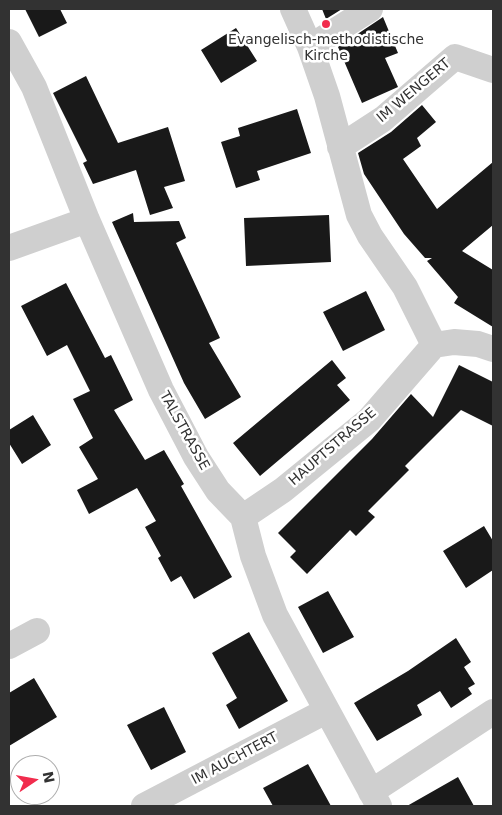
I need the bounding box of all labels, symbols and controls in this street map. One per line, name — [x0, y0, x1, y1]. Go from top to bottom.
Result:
marker: Evangelisch-methodistische Kirche — [320, 18, 332, 30]
place label: Evangelisch-methodistische Kirche — [228, 32, 424, 64]
street label: IM WENGERT — [374, 55, 454, 127]
street label: TALSTRASSE — [155, 389, 213, 473]
street label: HAUPTSTRASSE — [286, 405, 380, 489]
street label: IM AUCHTERT — [189, 729, 281, 789]
north arrow — [10, 755, 60, 805]
text: N — [40, 770, 58, 784]

